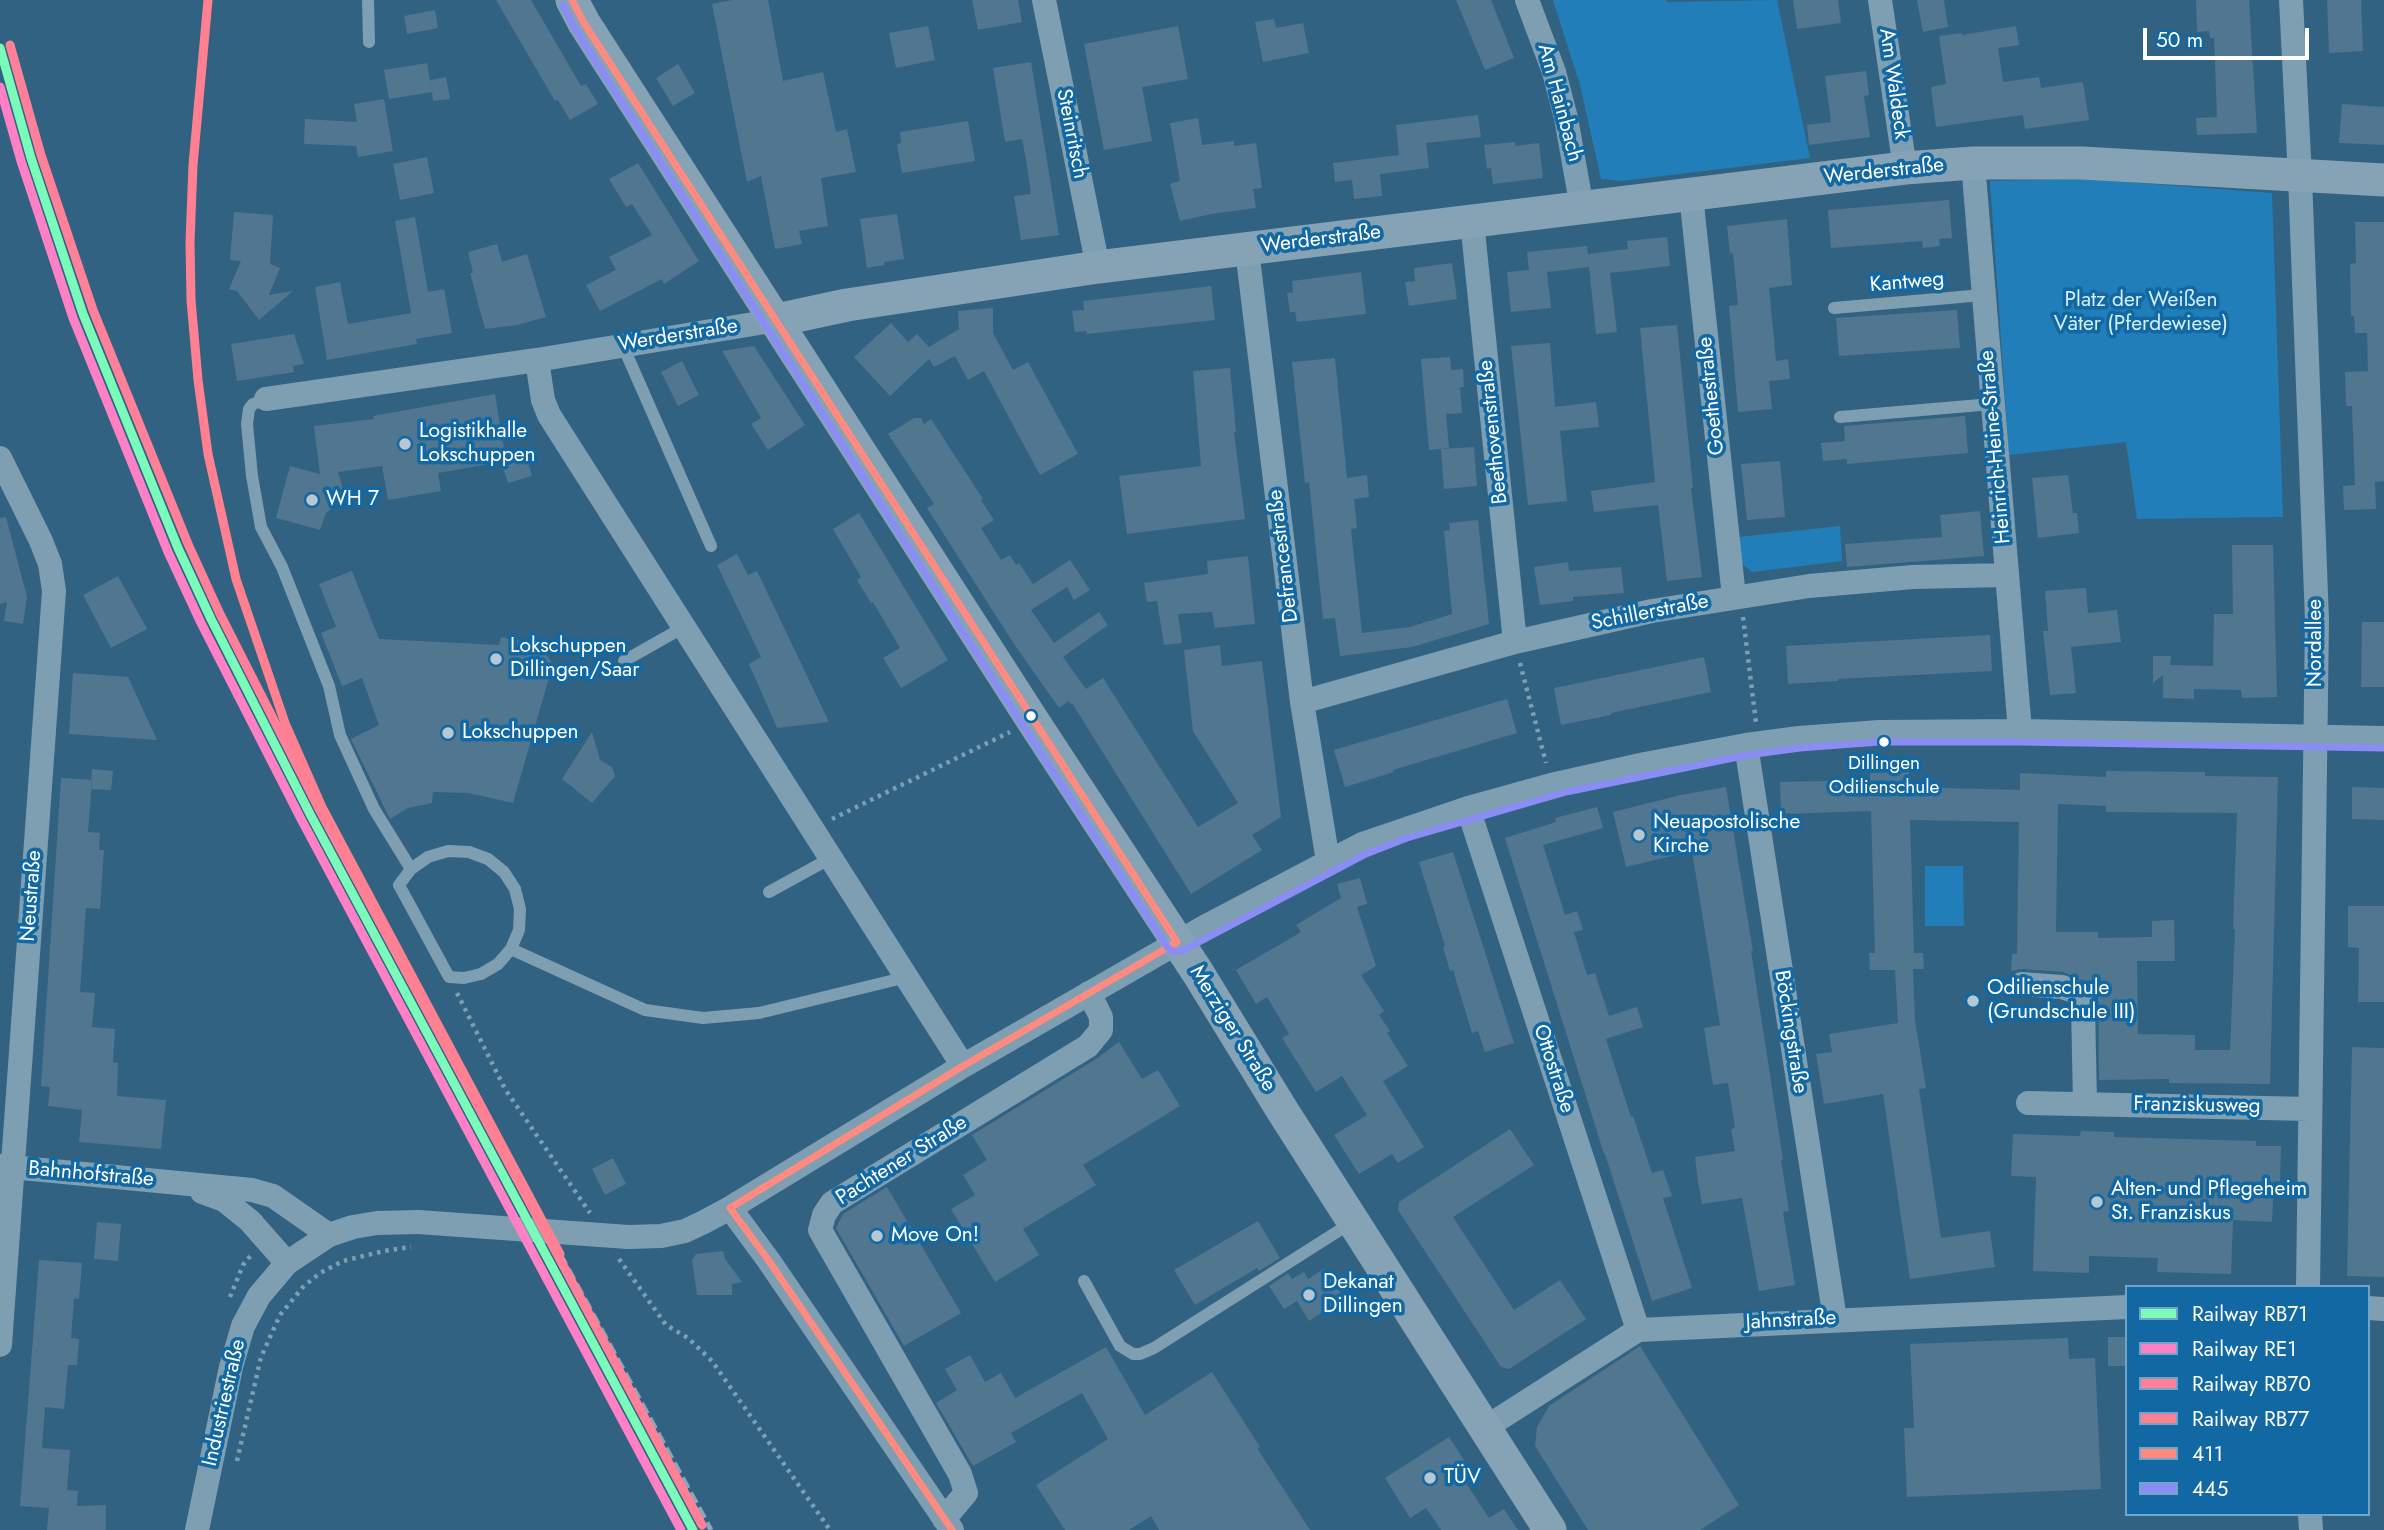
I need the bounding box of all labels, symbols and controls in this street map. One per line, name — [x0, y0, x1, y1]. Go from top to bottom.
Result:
scale bar — [2146, 14, 2312, 58]
text: 50 m — [2156, 25, 2203, 55]
street label: Am Waldeck — [1873, 27, 1913, 141]
street label: Am Hainbach — [1531, 41, 1587, 165]
street label: Steinritsch — [1050, 87, 1092, 181]
street label: Werderstraße — [1823, 153, 1945, 191]
street label: Werderstraße — [1260, 220, 1382, 260]
street label: Kantweg — [1869, 267, 1945, 299]
park label: Platz der Weißen Väter (Pferdewiese) — [2054, 288, 2228, 338]
street label: Werderstraße — [616, 314, 740, 358]
street label: Goethestraße — [1693, 336, 1731, 456]
street label: Heinrich-Heine-Straße — [1975, 349, 2017, 545]
street label: Beethovenstraße — [1474, 359, 1514, 505]
place label: Logistikhalle Lokschuppen — [419, 419, 535, 469]
marker: Logistikhalle Lokschuppen — [397, 436, 413, 452]
place label: WH 7 — [326, 487, 379, 513]
street label: Defrancestraße — [1263, 488, 1305, 624]
marker: WH 7 — [304, 492, 320, 508]
street label: Schillerstraße — [1589, 589, 1711, 637]
street label: Nordallee — [2303, 599, 2329, 687]
place label: Lokschuppen Dillingen/Saar — [510, 634, 639, 684]
marker: Lokschuppen Dillingen/Saar — [488, 651, 504, 667]
unlabelled marker — [1024, 709, 1038, 723]
place label: Lokschuppen — [462, 720, 578, 746]
marker: Lokschuppen — [440, 725, 456, 741]
marker: Dillingen Odilienschule — [1877, 735, 1891, 749]
place label: Dillingen Odilienschule — [1829, 753, 1939, 797]
place label: Neuapostolische Kirche — [1653, 810, 1800, 860]
marker: Neuapostolische Kirche — [1631, 827, 1647, 843]
street label: Neustraße — [16, 849, 48, 943]
street label: Merziger Straße — [1183, 961, 1281, 1097]
street label: Böckingstraße — [1768, 969, 1812, 1095]
place label: Odilienschule (Grundschule III) — [1987, 976, 2135, 1026]
marker: Odilienschule (Grundschule III) — [1965, 993, 1981, 1009]
street label: Ottostraße — [1527, 1022, 1579, 1116]
street label: Franziskusweg — [2133, 1092, 2261, 1120]
street label: Pachtener Straße — [832, 1111, 972, 1211]
street label: Bahnhofstraße — [27, 1157, 155, 1193]
place label: Alten- und Pflegeheim St. Franziskus — [2111, 1177, 2307, 1227]
marker: Alten- und Pflegeheim St. Franziskus — [2089, 1194, 2105, 1210]
place label: Move On! — [891, 1223, 979, 1249]
marker: Move On! — [869, 1228, 885, 1244]
place label: Dekanat Dillingen — [1323, 1270, 1403, 1320]
legend — [2125, 1285, 2370, 1516]
marker: Dekanat Dillingen — [1301, 1287, 1317, 1303]
text: Railway RB71 — [2192, 1299, 2308, 1329]
street label: Jahnstraße — [1745, 1306, 1837, 1336]
text: Railway RE1 — [2192, 1334, 2297, 1364]
street label: Industriestraße — [198, 1337, 252, 1469]
text: Railway RB70 — [2192, 1369, 2311, 1399]
text: Railway RB77 — [2192, 1404, 2309, 1434]
text: 411 — [2192, 1439, 2223, 1469]
place label: TÜV — [1444, 1465, 1481, 1491]
marker: TÜV — [1422, 1470, 1438, 1486]
text: 445 — [2192, 1474, 2228, 1504]

